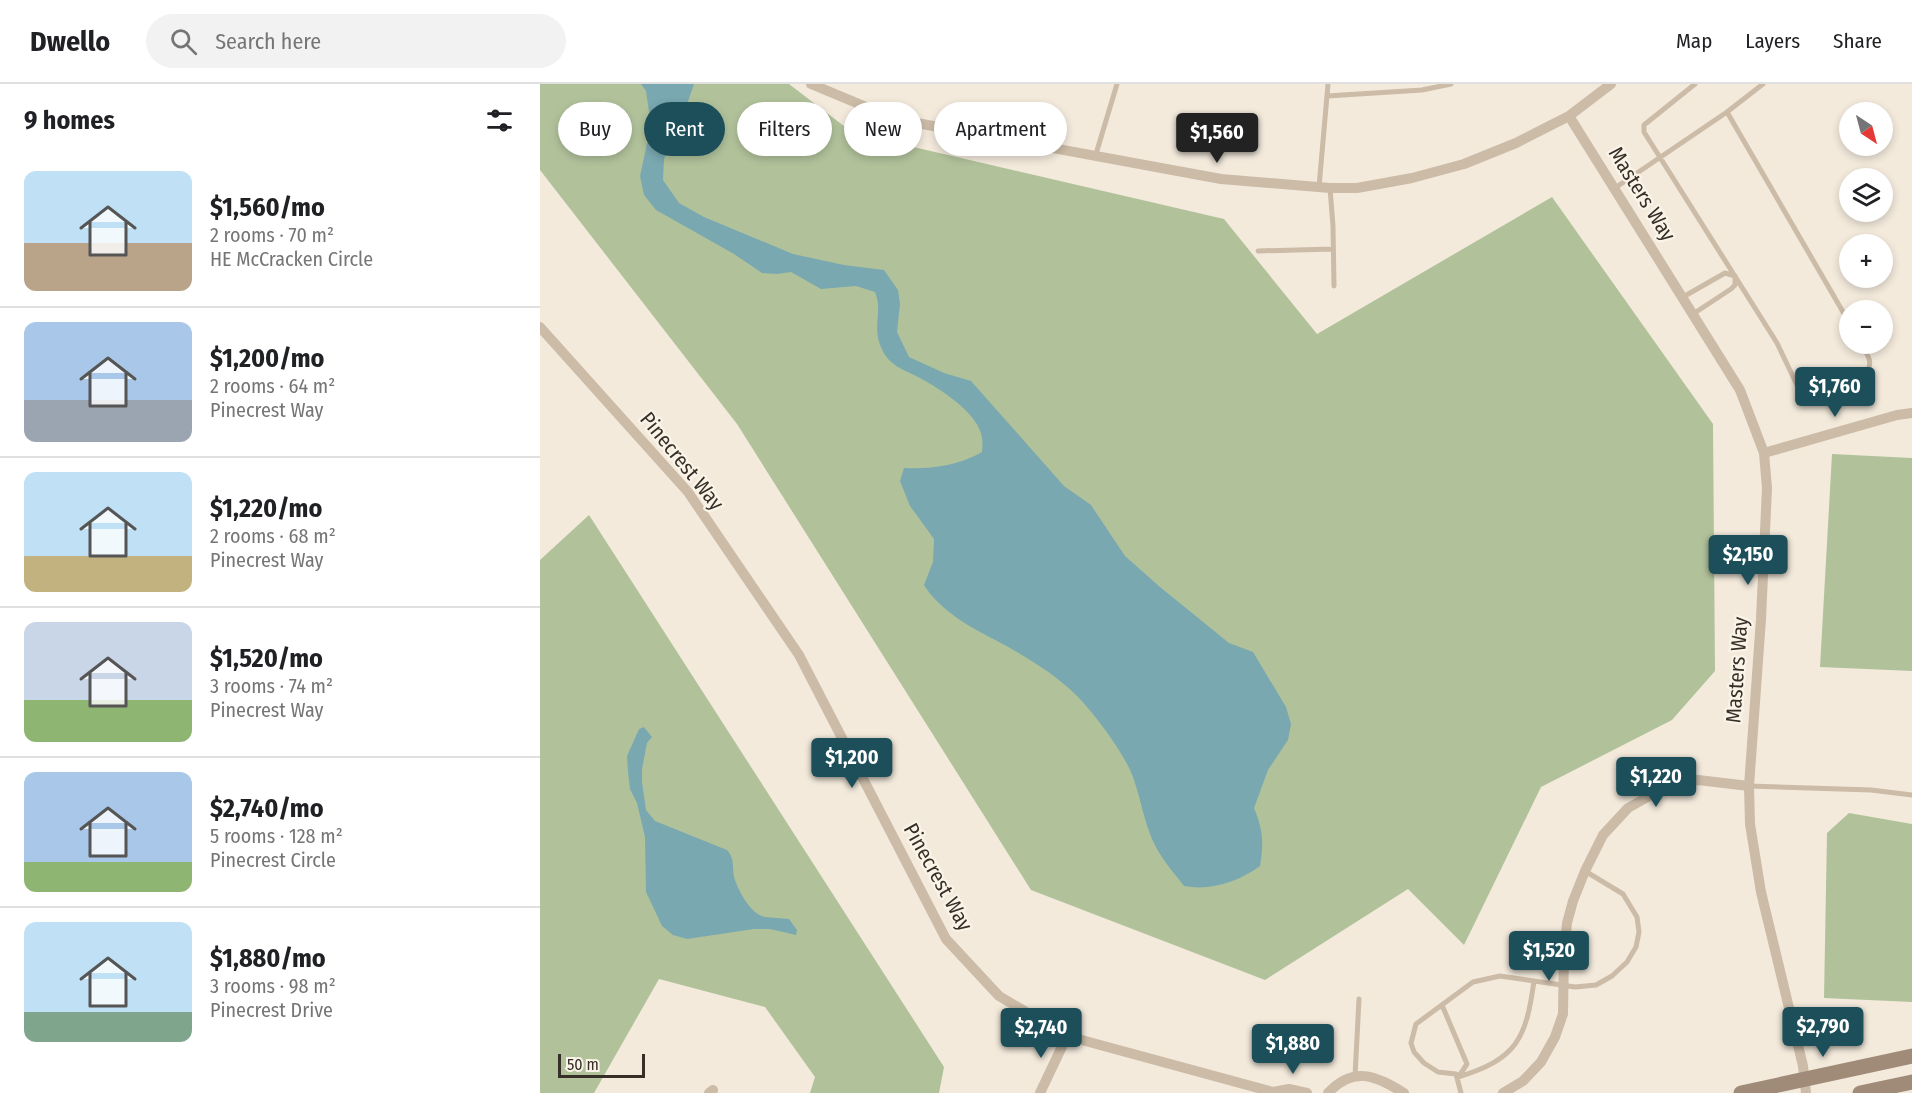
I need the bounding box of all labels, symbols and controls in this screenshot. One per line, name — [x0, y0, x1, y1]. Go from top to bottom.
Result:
search box — [146, 14, 566, 68]
text: Dwello — [30, 25, 110, 58]
icon: search — [167, 25, 200, 58]
text: Search here — [215, 28, 321, 55]
text: Map — [1676, 28, 1712, 54]
text: Layers — [1745, 28, 1800, 54]
text: Share — [1833, 28, 1882, 54]
chip: Buy — [558, 102, 632, 156]
chip: Rent — [644, 102, 725, 156]
chip: Filters — [737, 102, 832, 156]
chip: New — [844, 102, 922, 156]
chip: Apartment — [934, 102, 1067, 156]
north arrow — [1839, 102, 1893, 156]
map controls — [1839, 102, 1893, 354]
icon: filters — [483, 104, 516, 137]
text: 9 homes — [24, 105, 115, 136]
pin: $1,560 — [1168, 113, 1266, 164]
text: $1,560 — [1190, 120, 1244, 144]
street label: Masters Way — [1603, 142, 1682, 247]
button: layers — [1839, 168, 1893, 222]
text: $1,560/mo — [210, 192, 325, 223]
icon: home — [72, 195, 144, 267]
text: 2 rooms · 70 m² — [210, 223, 334, 247]
button: + — [1839, 234, 1893, 288]
text: HE McCracken Circle — [210, 247, 373, 271]
button: − — [1839, 300, 1893, 354]
text: $1,200/mo — [210, 343, 324, 374]
icon: home — [72, 346, 144, 418]
pin: $1,760 — [1786, 367, 1884, 418]
text: 2 rooms · 64 m² — [210, 374, 335, 398]
text: $1,760 — [1809, 374, 1861, 398]
text: Pinecrest Way — [210, 398, 323, 422]
street label: Pinecrest Way — [634, 407, 730, 516]
text: $1,220/mo — [210, 493, 322, 524]
icon: home — [72, 496, 144, 568]
text: 2 rooms · 68 m² — [210, 524, 336, 548]
pin: $2,150 — [1699, 535, 1797, 586]
text: $2,150 — [1723, 542, 1773, 566]
text: Pinecrest Way — [210, 548, 323, 572]
street label: Masters Way — [1720, 615, 1754, 724]
text: $1,520/mo — [210, 643, 323, 674]
icon: home — [72, 646, 144, 718]
text: 3 rooms · 74 m² — [210, 674, 333, 698]
text: Pinecrest Way — [210, 698, 323, 722]
pin: $1,200 — [803, 738, 901, 789]
text: $1,200 — [825, 745, 879, 769]
pin: $1,220 — [1607, 757, 1705, 808]
text: $1,220 — [1630, 764, 1682, 788]
text: $2,740/mo — [210, 793, 324, 824]
icon: home — [72, 796, 144, 868]
street label: Pinecrest Way — [898, 819, 979, 936]
text: 5 rooms · 128 m² — [210, 824, 343, 848]
text: Pinecrest Circle — [210, 848, 336, 872]
pin: $1,520 — [1500, 931, 1598, 982]
text: $1,520 — [1523, 938, 1575, 962]
text: $1,880/mo — [210, 943, 326, 974]
icon: home — [72, 946, 144, 1018]
text: 3 rooms · 98 m² — [210, 974, 336, 998]
text: Pinecrest Drive — [210, 998, 333, 1022]
pin: $2,790 — [1774, 1007, 1872, 1058]
pin: $2,740 — [992, 1008, 1090, 1059]
text: $2,790 — [1796, 1014, 1850, 1038]
text: $2,740 — [1015, 1015, 1067, 1039]
pin: $1,880 — [1244, 1024, 1342, 1075]
text: $1,880 — [1266, 1031, 1320, 1055]
scale bar — [558, 1051, 645, 1078]
text: 50 m — [567, 1055, 599, 1074]

